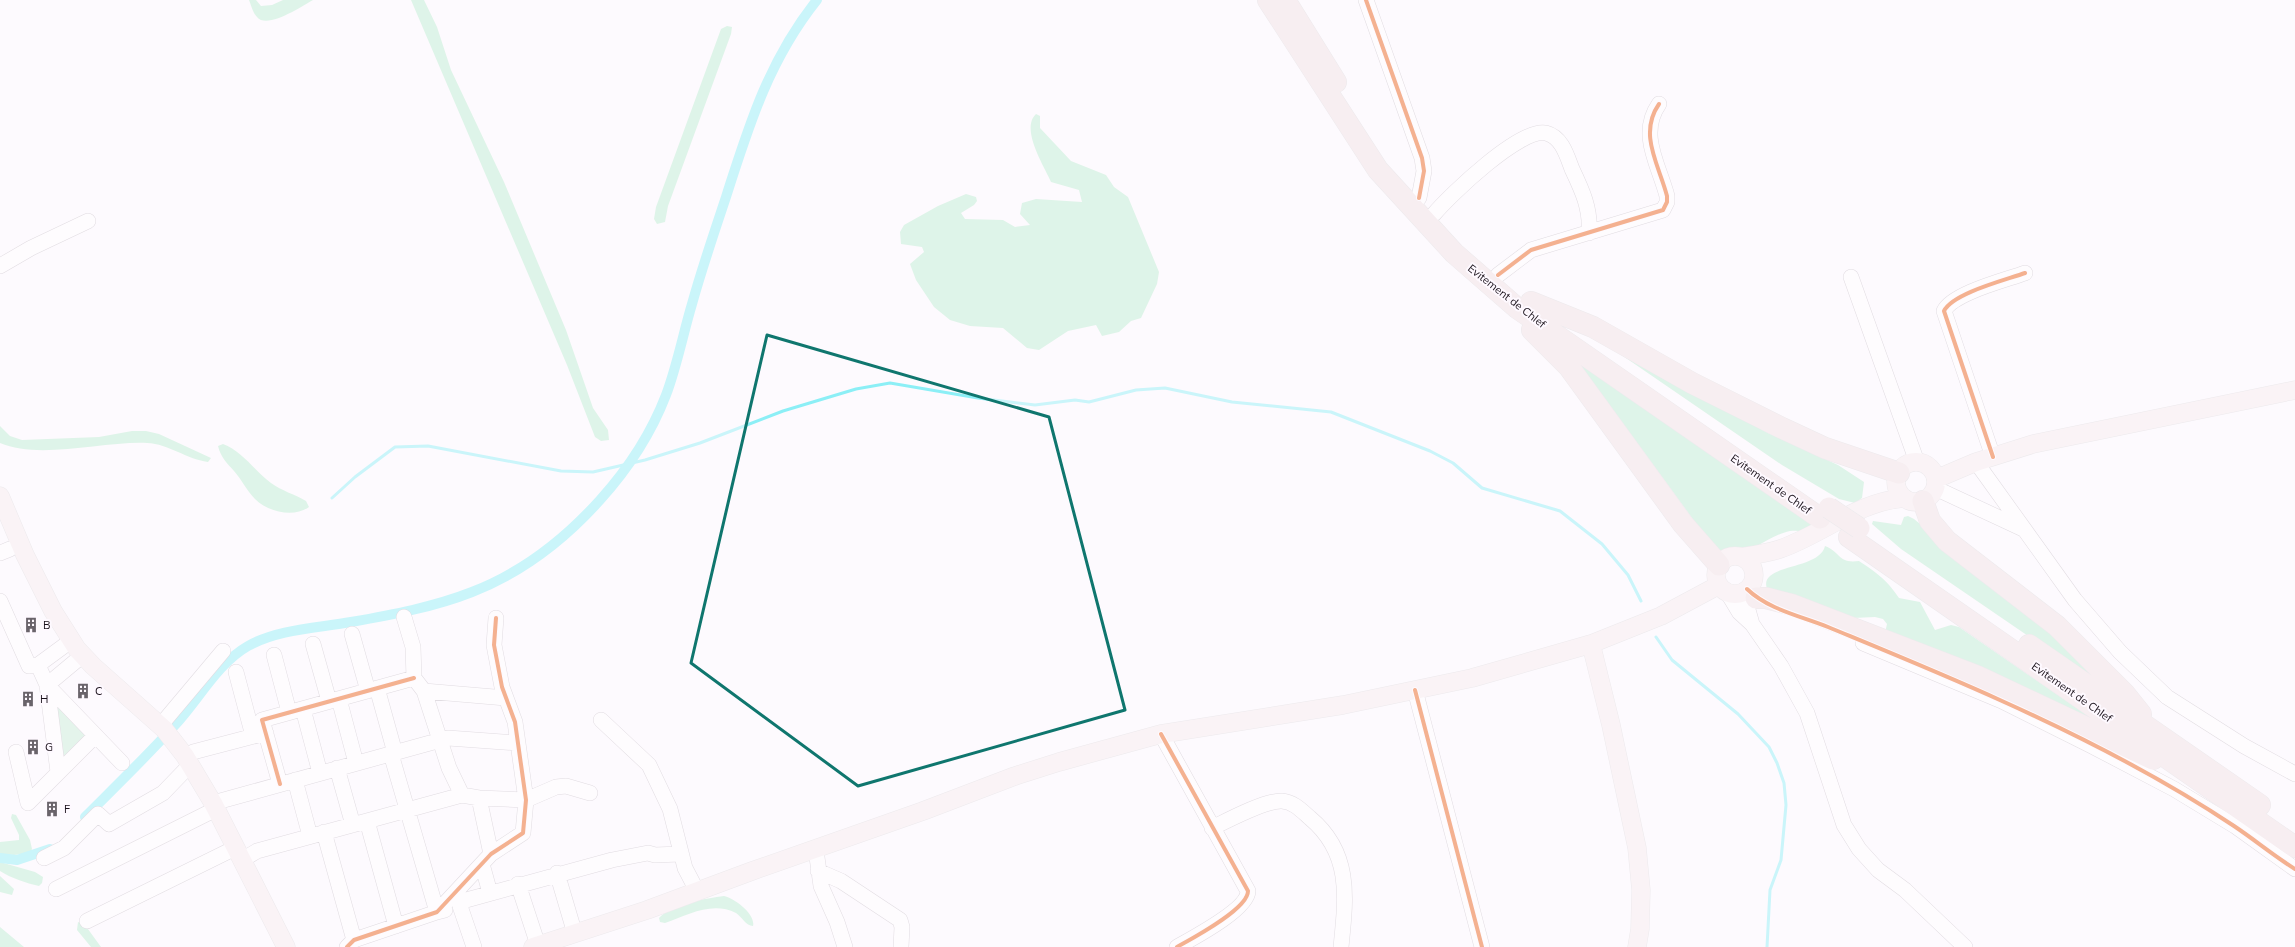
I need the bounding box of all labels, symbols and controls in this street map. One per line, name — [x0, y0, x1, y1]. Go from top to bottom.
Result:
street label: Evitement de Chlef — [1465, 261, 1549, 331]
street label: Evitement de Chlef — [1728, 451, 1814, 517]
building icon: B — [22, 616, 40, 634]
place label: B — [43, 618, 50, 632]
street label: Evitement de Chlef — [2029, 659, 2115, 725]
building icon: C — [74, 682, 92, 700]
place label: C — [95, 684, 103, 698]
building icon: H — [19, 690, 37, 708]
place label: H — [40, 692, 48, 706]
building icon: G — [24, 738, 42, 756]
place label: G — [45, 740, 53, 754]
building icon: F — [43, 800, 61, 818]
place label: F — [64, 802, 70, 816]

